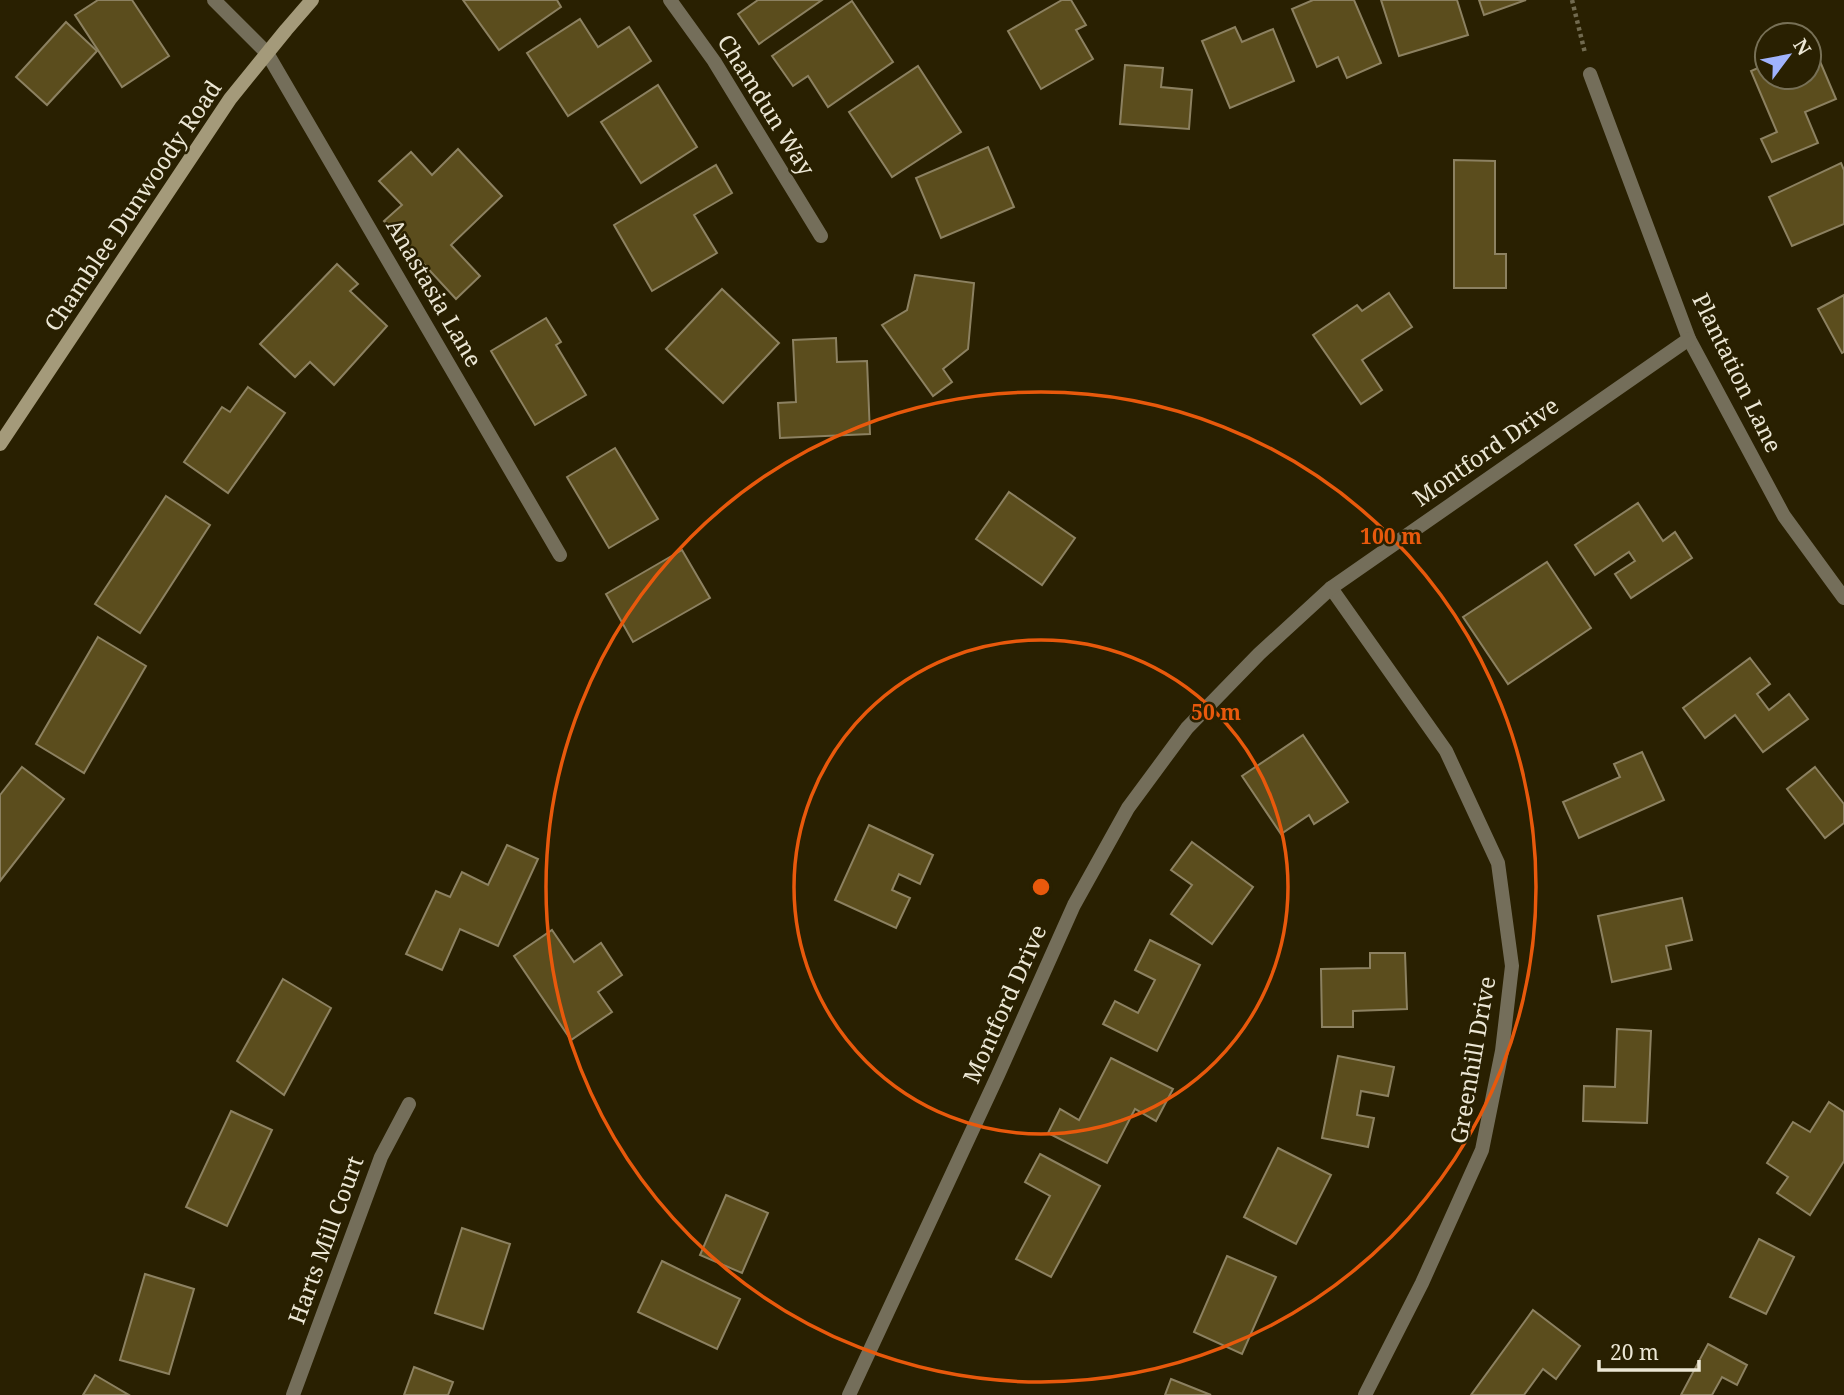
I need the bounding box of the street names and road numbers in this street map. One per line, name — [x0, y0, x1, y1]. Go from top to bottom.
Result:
street label: Chamdun Way — [711, 28, 823, 181]
street label: Chamblee Dunwoody Road — [36, 74, 228, 337]
street label: Anastasia Lane — [379, 212, 490, 373]
street label: Plantation Lane — [1685, 287, 1790, 458]
street label: Montford Drive — [1406, 389, 1565, 513]
street label: Montford Drive — [955, 919, 1053, 1088]
street label: Greenhill Drive — [1442, 974, 1502, 1146]
street label: Harts Mill Court — [280, 1151, 370, 1328]

